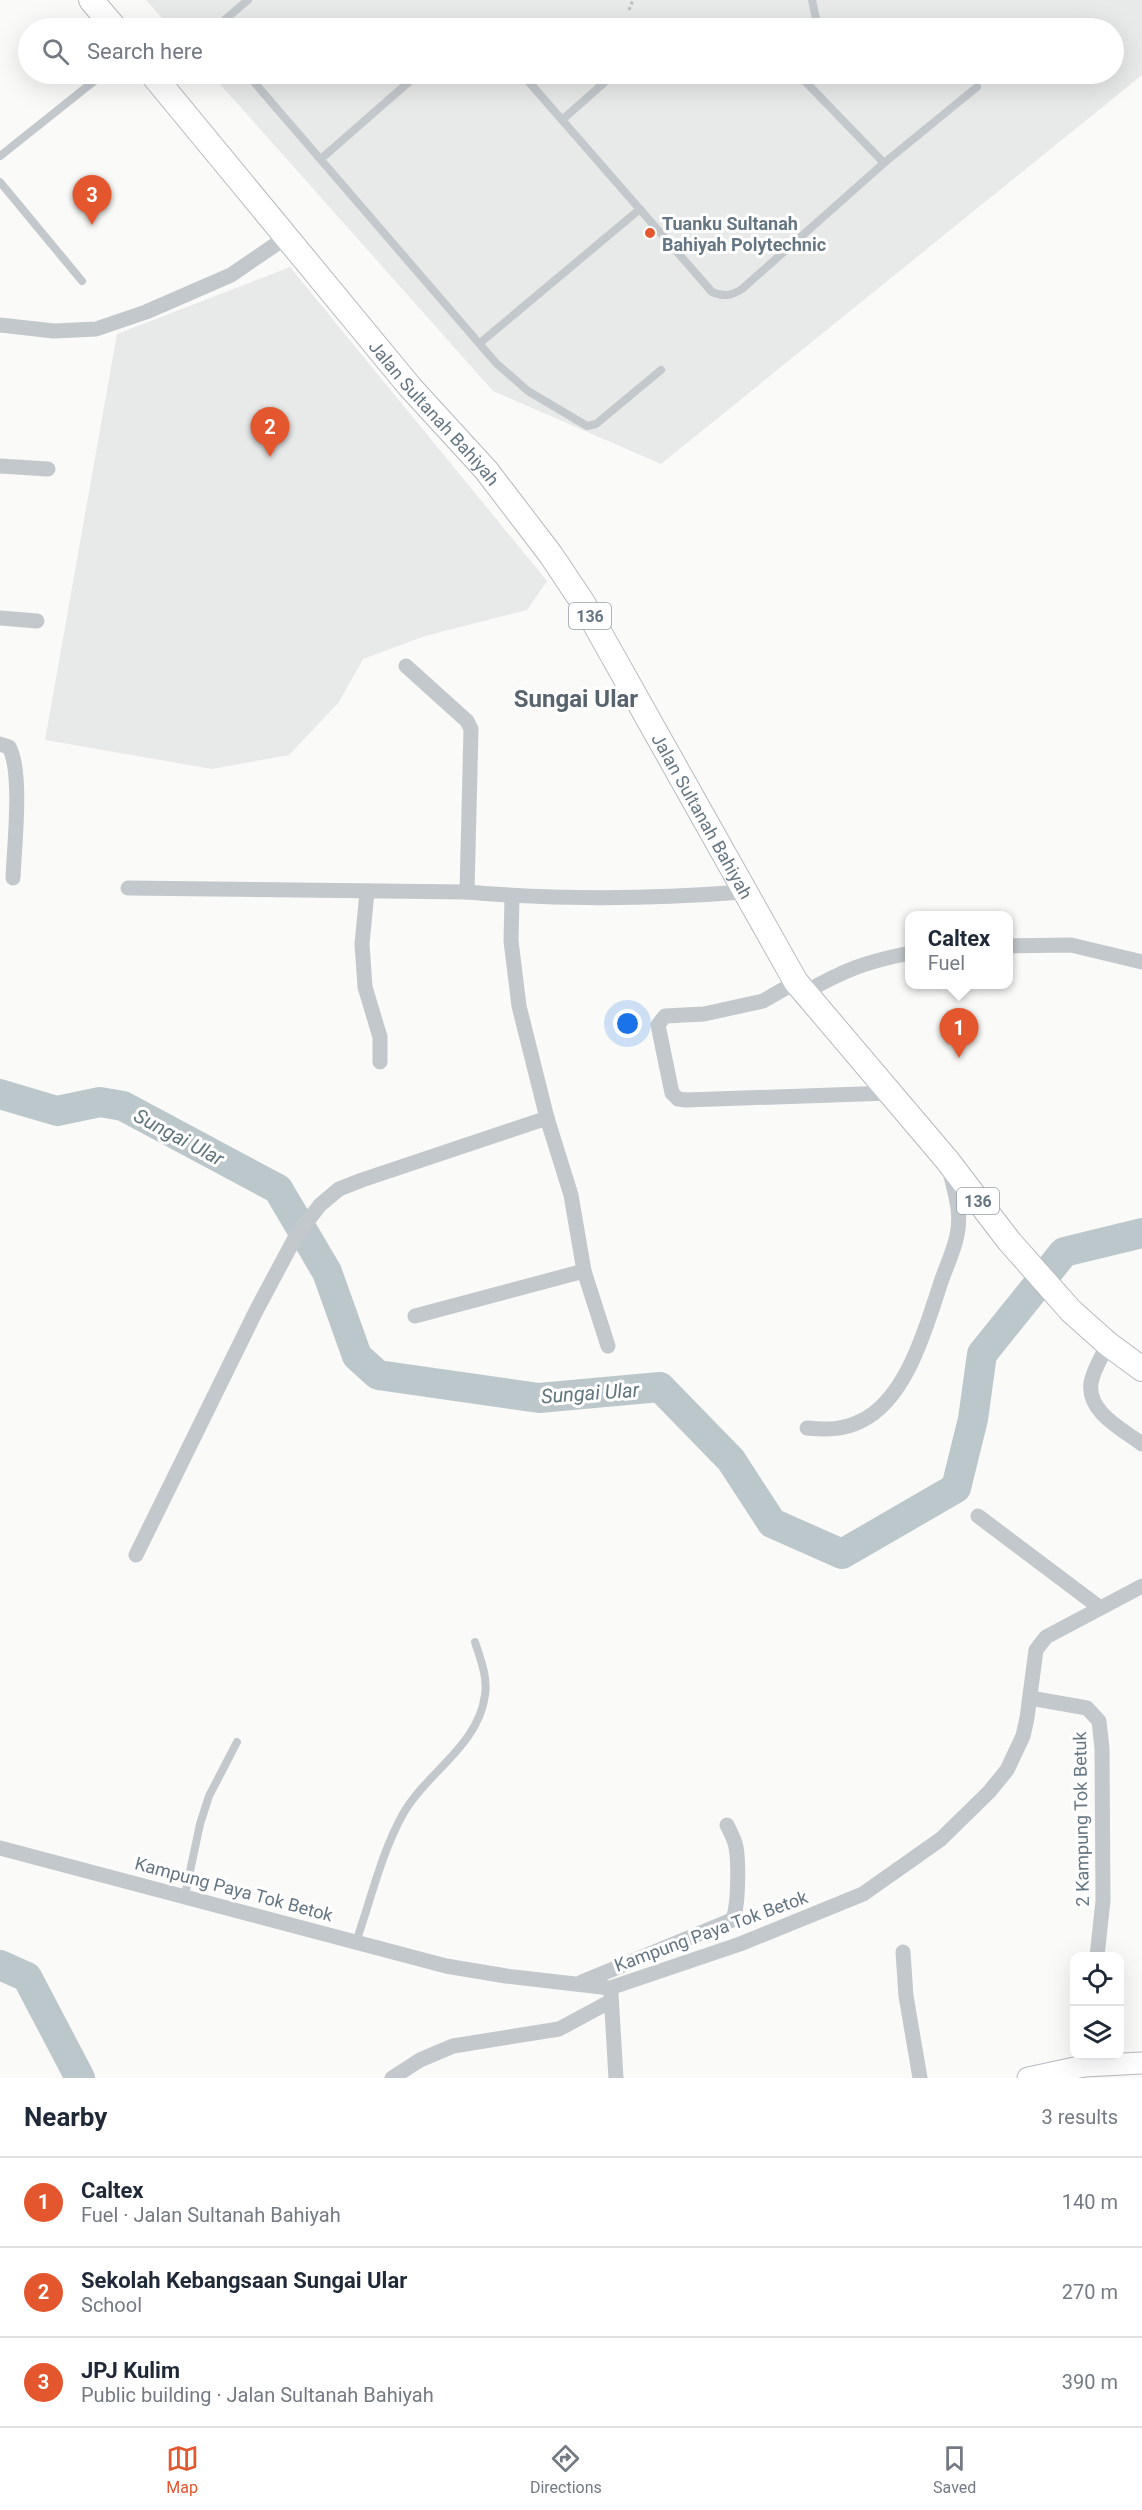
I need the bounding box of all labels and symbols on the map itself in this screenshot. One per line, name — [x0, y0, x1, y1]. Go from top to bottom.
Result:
pin: 3 — [72, 176, 112, 225]
place label: Tuanku Sultanah Bahiyah Polytechnic — [662, 213, 826, 255]
marker: Tuanku Sultanah Bahiyah Polytechnic — [643, 226, 657, 240]
street label: Jalan Sultanah Bahiyah — [365, 336, 504, 489]
pin: 2 — [250, 408, 290, 457]
road number: 136 — [569, 603, 611, 629]
district label: Sungai Ular — [514, 685, 638, 713]
street label: Jalan Sultanah Bahiyah — [648, 729, 757, 902]
pin: 1 — [940, 1008, 978, 1058]
your location — [613, 1009, 642, 1038]
water label: Sungai Ular — [130, 1103, 229, 1171]
road number: 136 — [957, 1188, 999, 1214]
water label: Sungai Ular — [540, 1377, 641, 1408]
street label: 2 Kampung Tok Betuk — [1069, 1730, 1093, 1907]
street label: Kampung Paya Tok Betok — [133, 1852, 336, 1926]
street label: Kampung Paya Tok Betok — [611, 1886, 811, 1976]

